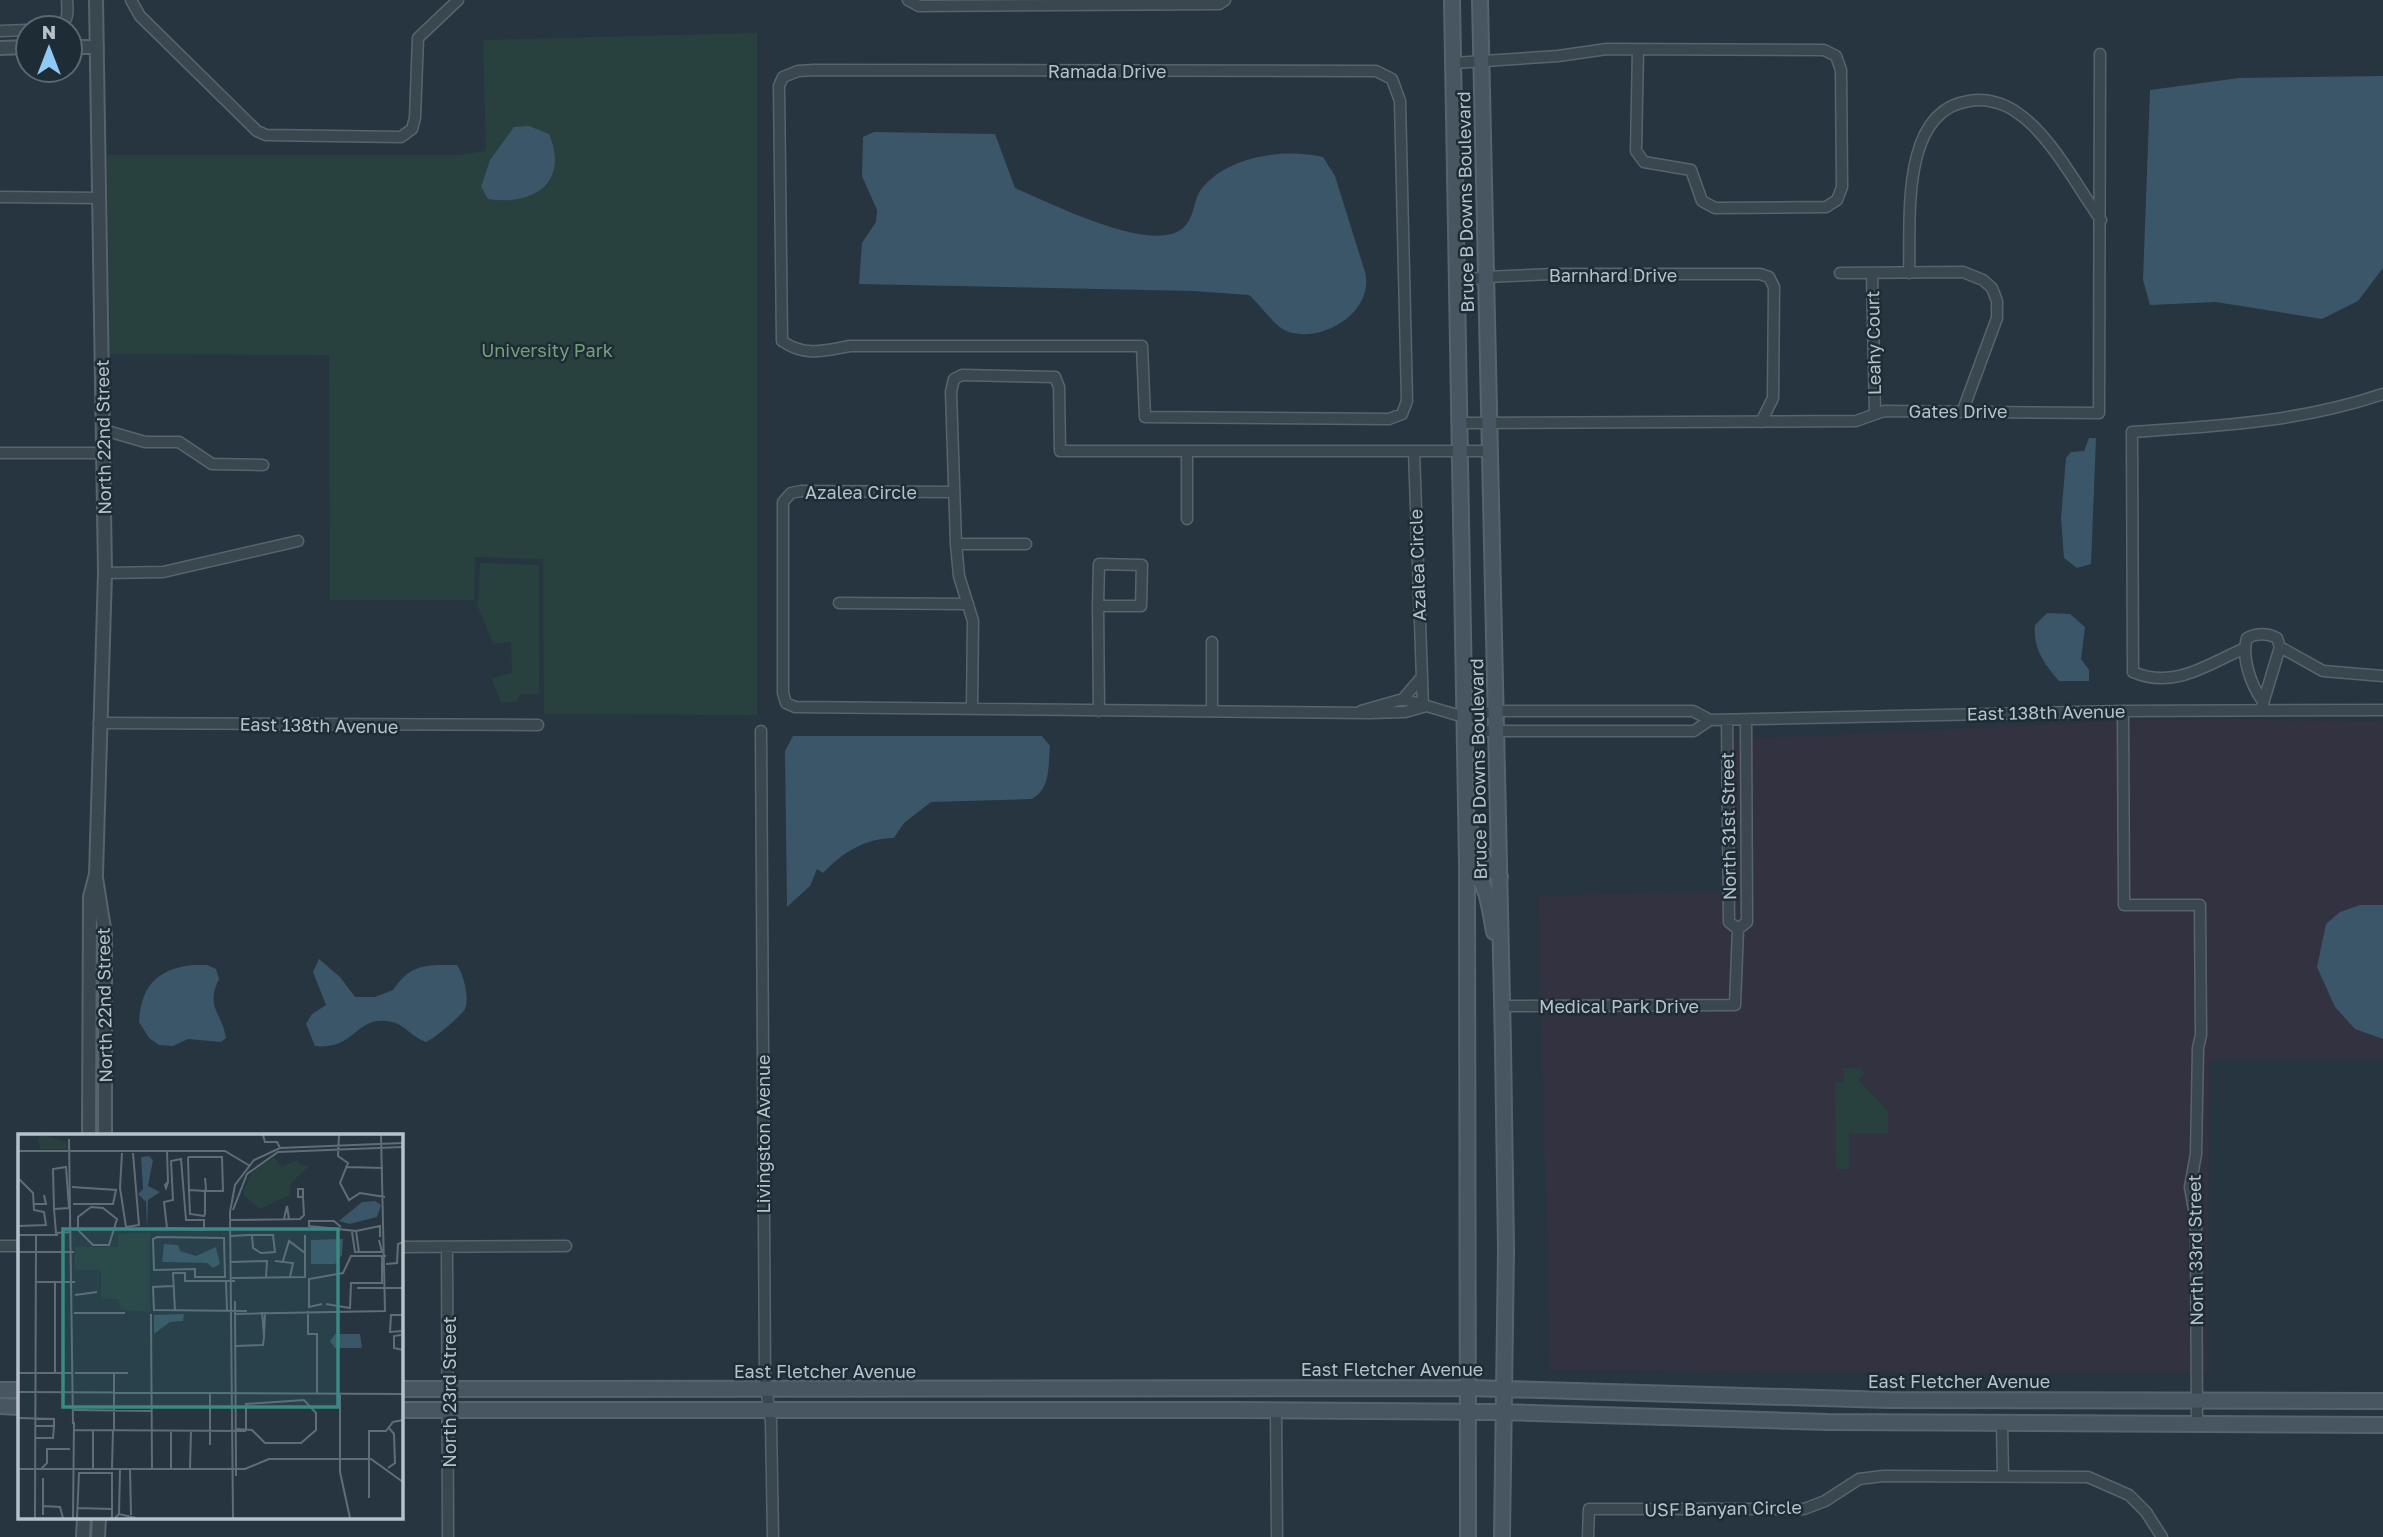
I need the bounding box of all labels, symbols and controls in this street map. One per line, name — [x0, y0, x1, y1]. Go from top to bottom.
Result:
north arrow — [14, 14, 84, 84]
text: N — [42, 20, 56, 43]
street label: Ramada Drive — [1048, 60, 1166, 82]
street label: Bruce B Downs Boulevard — [1452, 91, 1478, 313]
street label: Barnhard Drive — [1549, 264, 1677, 286]
street label: Leahy Court — [1861, 291, 1885, 395]
park label: University Park — [481, 339, 613, 361]
street label: North 22nd Street — [91, 359, 115, 515]
street label: Gates Drive — [1909, 400, 2007, 422]
street label: Azalea Circle — [805, 481, 917, 503]
street label: Azalea Circle — [1404, 509, 1430, 621]
street label: Bruce B Downs Boulevard — [1465, 658, 1491, 880]
street label: East 138th Avenue — [1966, 700, 2126, 724]
street label: East 138th Avenue — [239, 713, 399, 737]
street label: North 31st Street — [1716, 752, 1740, 900]
street label: North 22nd Street — [92, 927, 116, 1083]
street label: Medical Park Drive — [1539, 995, 1699, 1017]
street label: Livingston Avenue — [752, 1055, 774, 1213]
inset map — [18, 1134, 402, 1520]
street label: North 33rd Street — [2183, 1174, 2207, 1326]
street label: North 23rd Street — [438, 1316, 460, 1468]
street label: East Fletcher Avenue — [1301, 1358, 1483, 1380]
street label: East Fletcher Avenue — [734, 1360, 916, 1382]
street label: East Fletcher Avenue — [1868, 1370, 2050, 1392]
street label: USF Banyan Circle — [1644, 1496, 1802, 1520]

